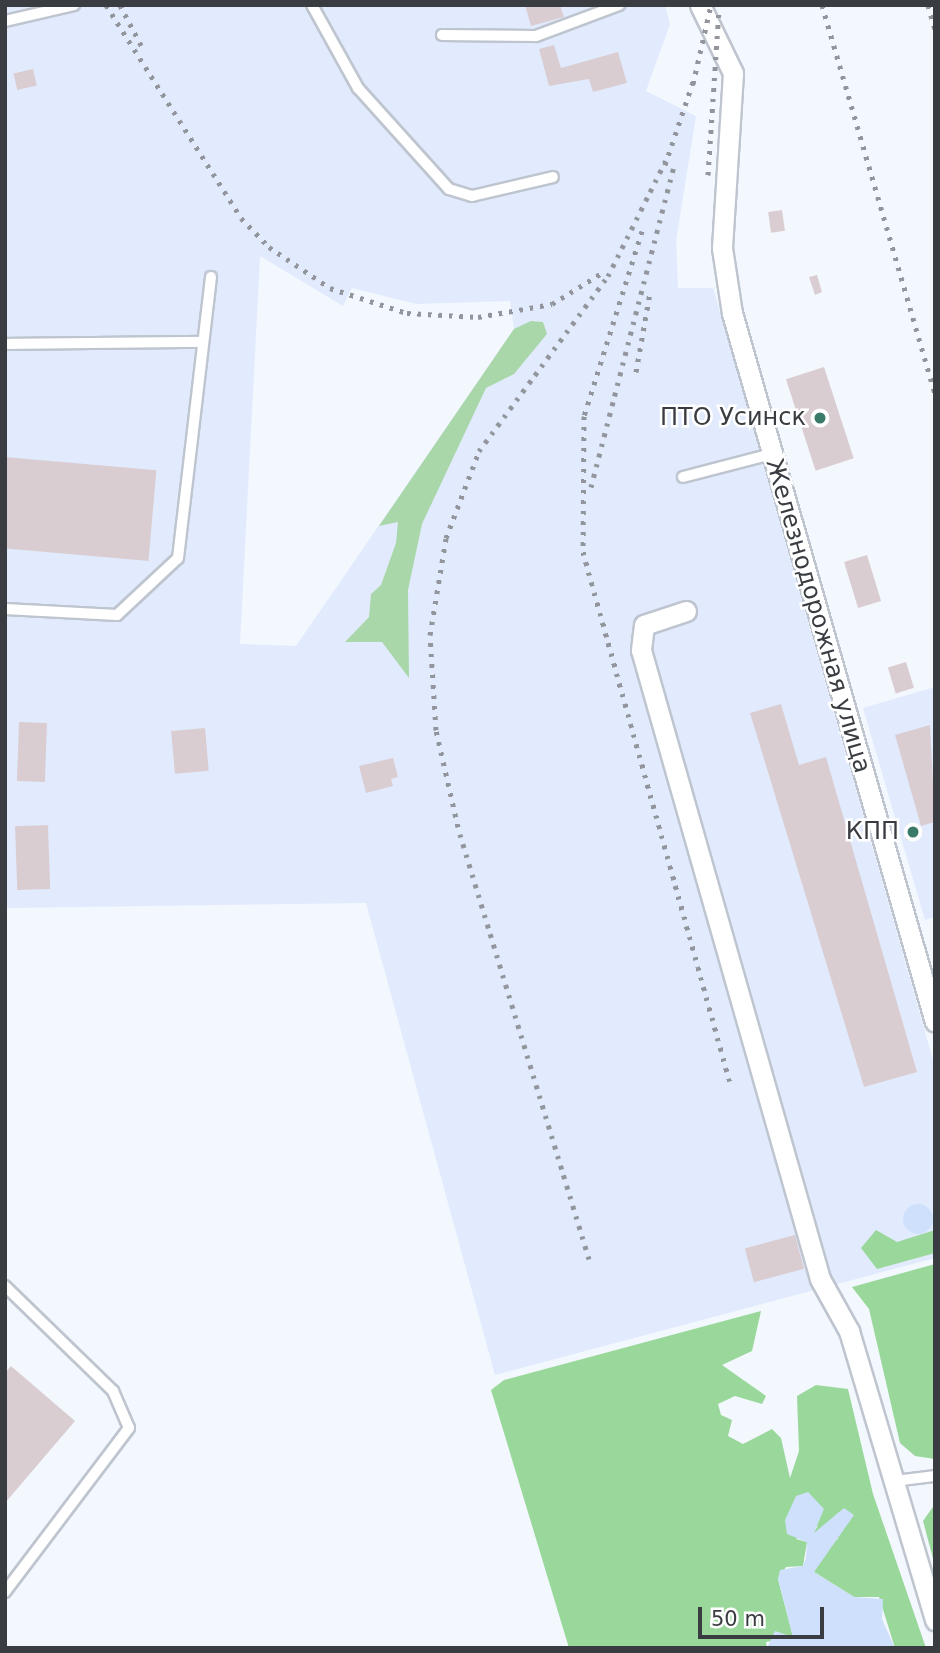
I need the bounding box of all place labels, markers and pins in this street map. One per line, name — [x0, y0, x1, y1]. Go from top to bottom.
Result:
place label: ПТО Усинск — [660, 404, 806, 432]
marker: ПТО Усинск — [812, 410, 828, 426]
place label: КПП — [846, 818, 899, 846]
marker: КПП — [905, 824, 921, 840]

